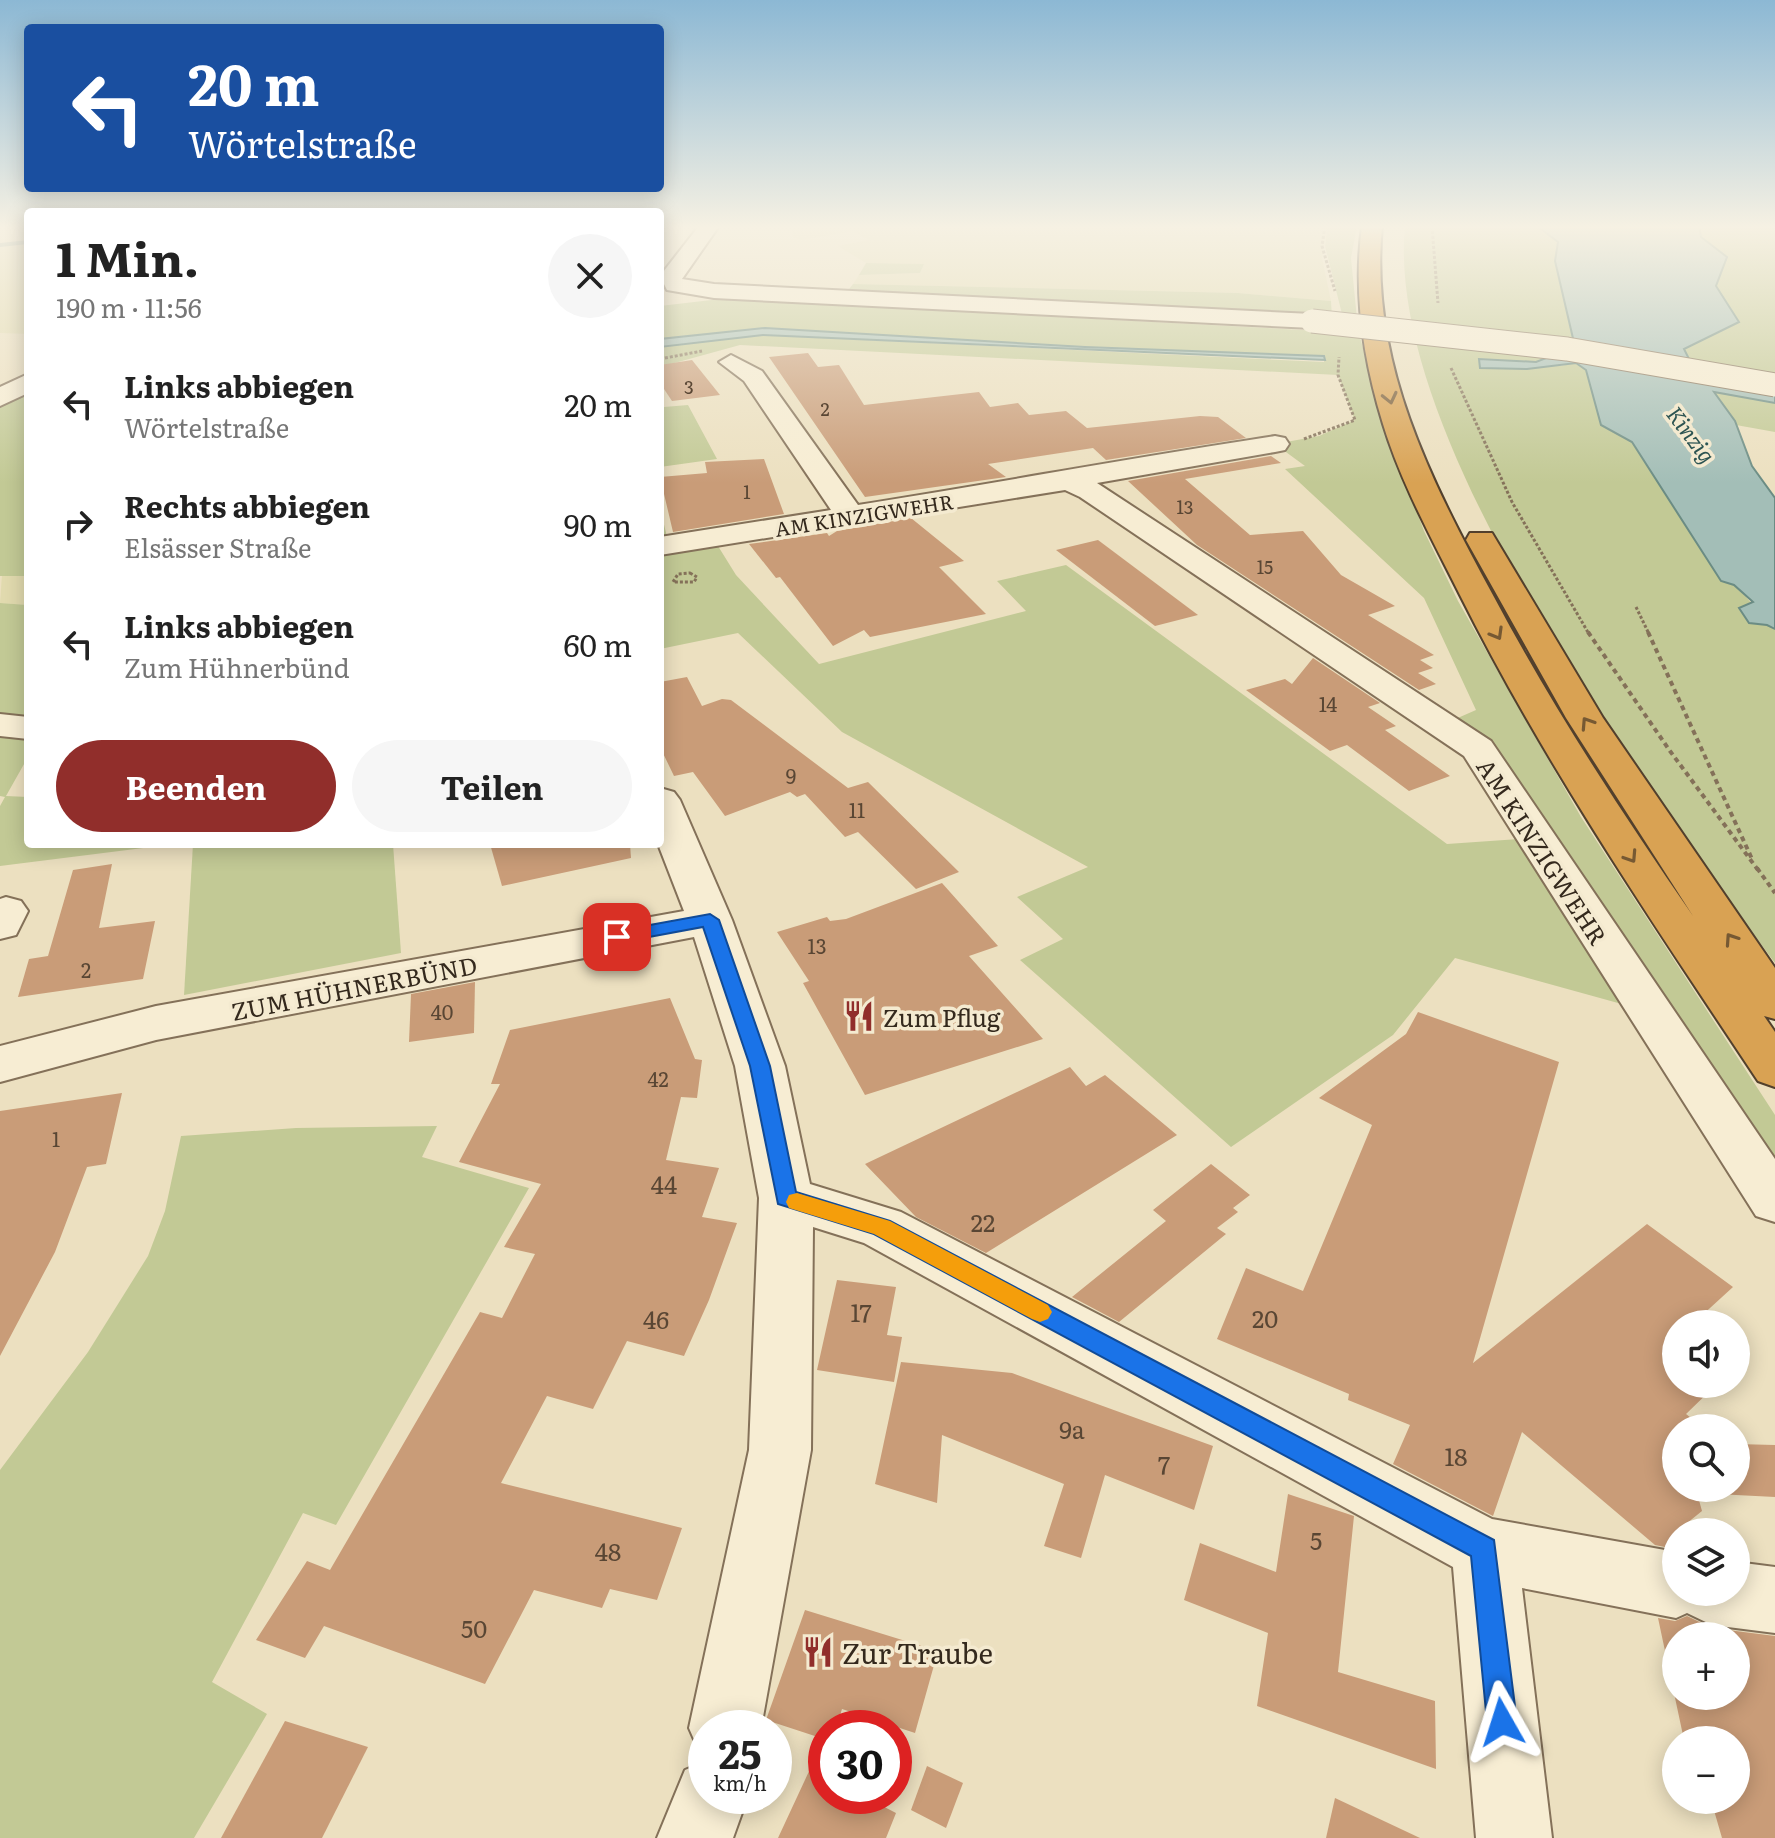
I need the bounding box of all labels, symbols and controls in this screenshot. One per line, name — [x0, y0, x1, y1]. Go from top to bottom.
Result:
text: 20 m — [188, 40, 320, 123]
icon: left — [56, 56, 160, 160]
text: Wörtelstraße — [188, 116, 417, 169]
text: 1 Min. — [56, 221, 199, 292]
button: close — [548, 234, 632, 318]
text: 190 m · 11:56 — [56, 287, 202, 326]
text: Links abbiegen — [124, 363, 354, 407]
house number: 3 — [684, 373, 694, 400]
icon: left — [56, 382, 100, 426]
text: 20 m — [564, 382, 632, 426]
one-way arrow — [1381, 390, 1398, 404]
house number: 2 — [820, 395, 830, 422]
water label: Kinzig — [1660, 399, 1724, 469]
text: Wörtelstraße — [124, 407, 289, 446]
house number: 1 — [743, 478, 751, 505]
text: Rechts abbiegen — [124, 483, 370, 527]
street label: AM KINZIGWEHR — [773, 485, 955, 543]
house number: 13 — [1176, 493, 1194, 520]
icon: right — [56, 502, 100, 546]
text: 90 m — [564, 502, 632, 546]
text: Elsässer Straße — [124, 527, 312, 566]
house number: 15 — [1257, 553, 1273, 580]
text: Links abbiegen — [124, 603, 354, 647]
icon: left — [56, 622, 100, 666]
text: 60 m — [563, 622, 632, 666]
one-way arrow — [1487, 625, 1502, 640]
text: Zum Hühnerbünd — [124, 647, 350, 686]
house number: 14 — [1319, 688, 1337, 718]
one-way arrow — [1581, 717, 1596, 731]
button: Beenden — [56, 740, 336, 832]
button: Teilen — [352, 740, 632, 832]
street label: AM KINZIGWEHR — [1469, 751, 1617, 951]
house number: 9 — [786, 760, 796, 790]
house number: 11 — [849, 794, 865, 824]
one-way arrow — [1621, 848, 1636, 862]
pin — [583, 903, 651, 971]
icon: arrive — [595, 915, 639, 959]
house number: 13 — [808, 930, 826, 960]
one-way arrow — [1726, 933, 1741, 948]
street label: ZUM HÜHNERBÜND — [228, 946, 480, 1028]
house number: 2 — [81, 954, 91, 984]
house number: 40 — [431, 996, 453, 1026]
restaurant icon: Zum Pflug — [842, 999, 876, 1033]
place label: Zum Pflug — [883, 999, 1001, 1034]
house number: 42 — [647, 1063, 669, 1093]
house number: 1 — [52, 1123, 60, 1153]
house number: 44 — [651, 1166, 677, 1201]
house number: 22 — [971, 1204, 995, 1239]
house number: 17 — [850, 1294, 872, 1329]
house number: 20 — [1252, 1300, 1278, 1335]
house number: 46 — [643, 1301, 669, 1336]
map controls — [1662, 1310, 1750, 1814]
button: sound — [1662, 1310, 1750, 1398]
house number: 9a — [1059, 1411, 1085, 1446]
button: search — [1662, 1414, 1750, 1502]
house number: 18 — [1445, 1438, 1468, 1473]
house number: 7 — [1158, 1446, 1170, 1481]
button: layers — [1662, 1518, 1750, 1606]
house number: 5 — [1310, 1522, 1322, 1557]
house number: 48 — [595, 1533, 621, 1568]
house number: 50 — [461, 1610, 487, 1645]
button: + — [1662, 1622, 1750, 1710]
place label: Zur Traube — [842, 1631, 993, 1673]
restaurant icon: Zur Traube — [801, 1635, 835, 1669]
position arrow — [1460, 1680, 1544, 1764]
speed limit sign: 30 — [808, 1710, 912, 1814]
text: 25 — [718, 1722, 762, 1781]
button: − — [1662, 1726, 1750, 1814]
text: km/h — [713, 1767, 767, 1797]

